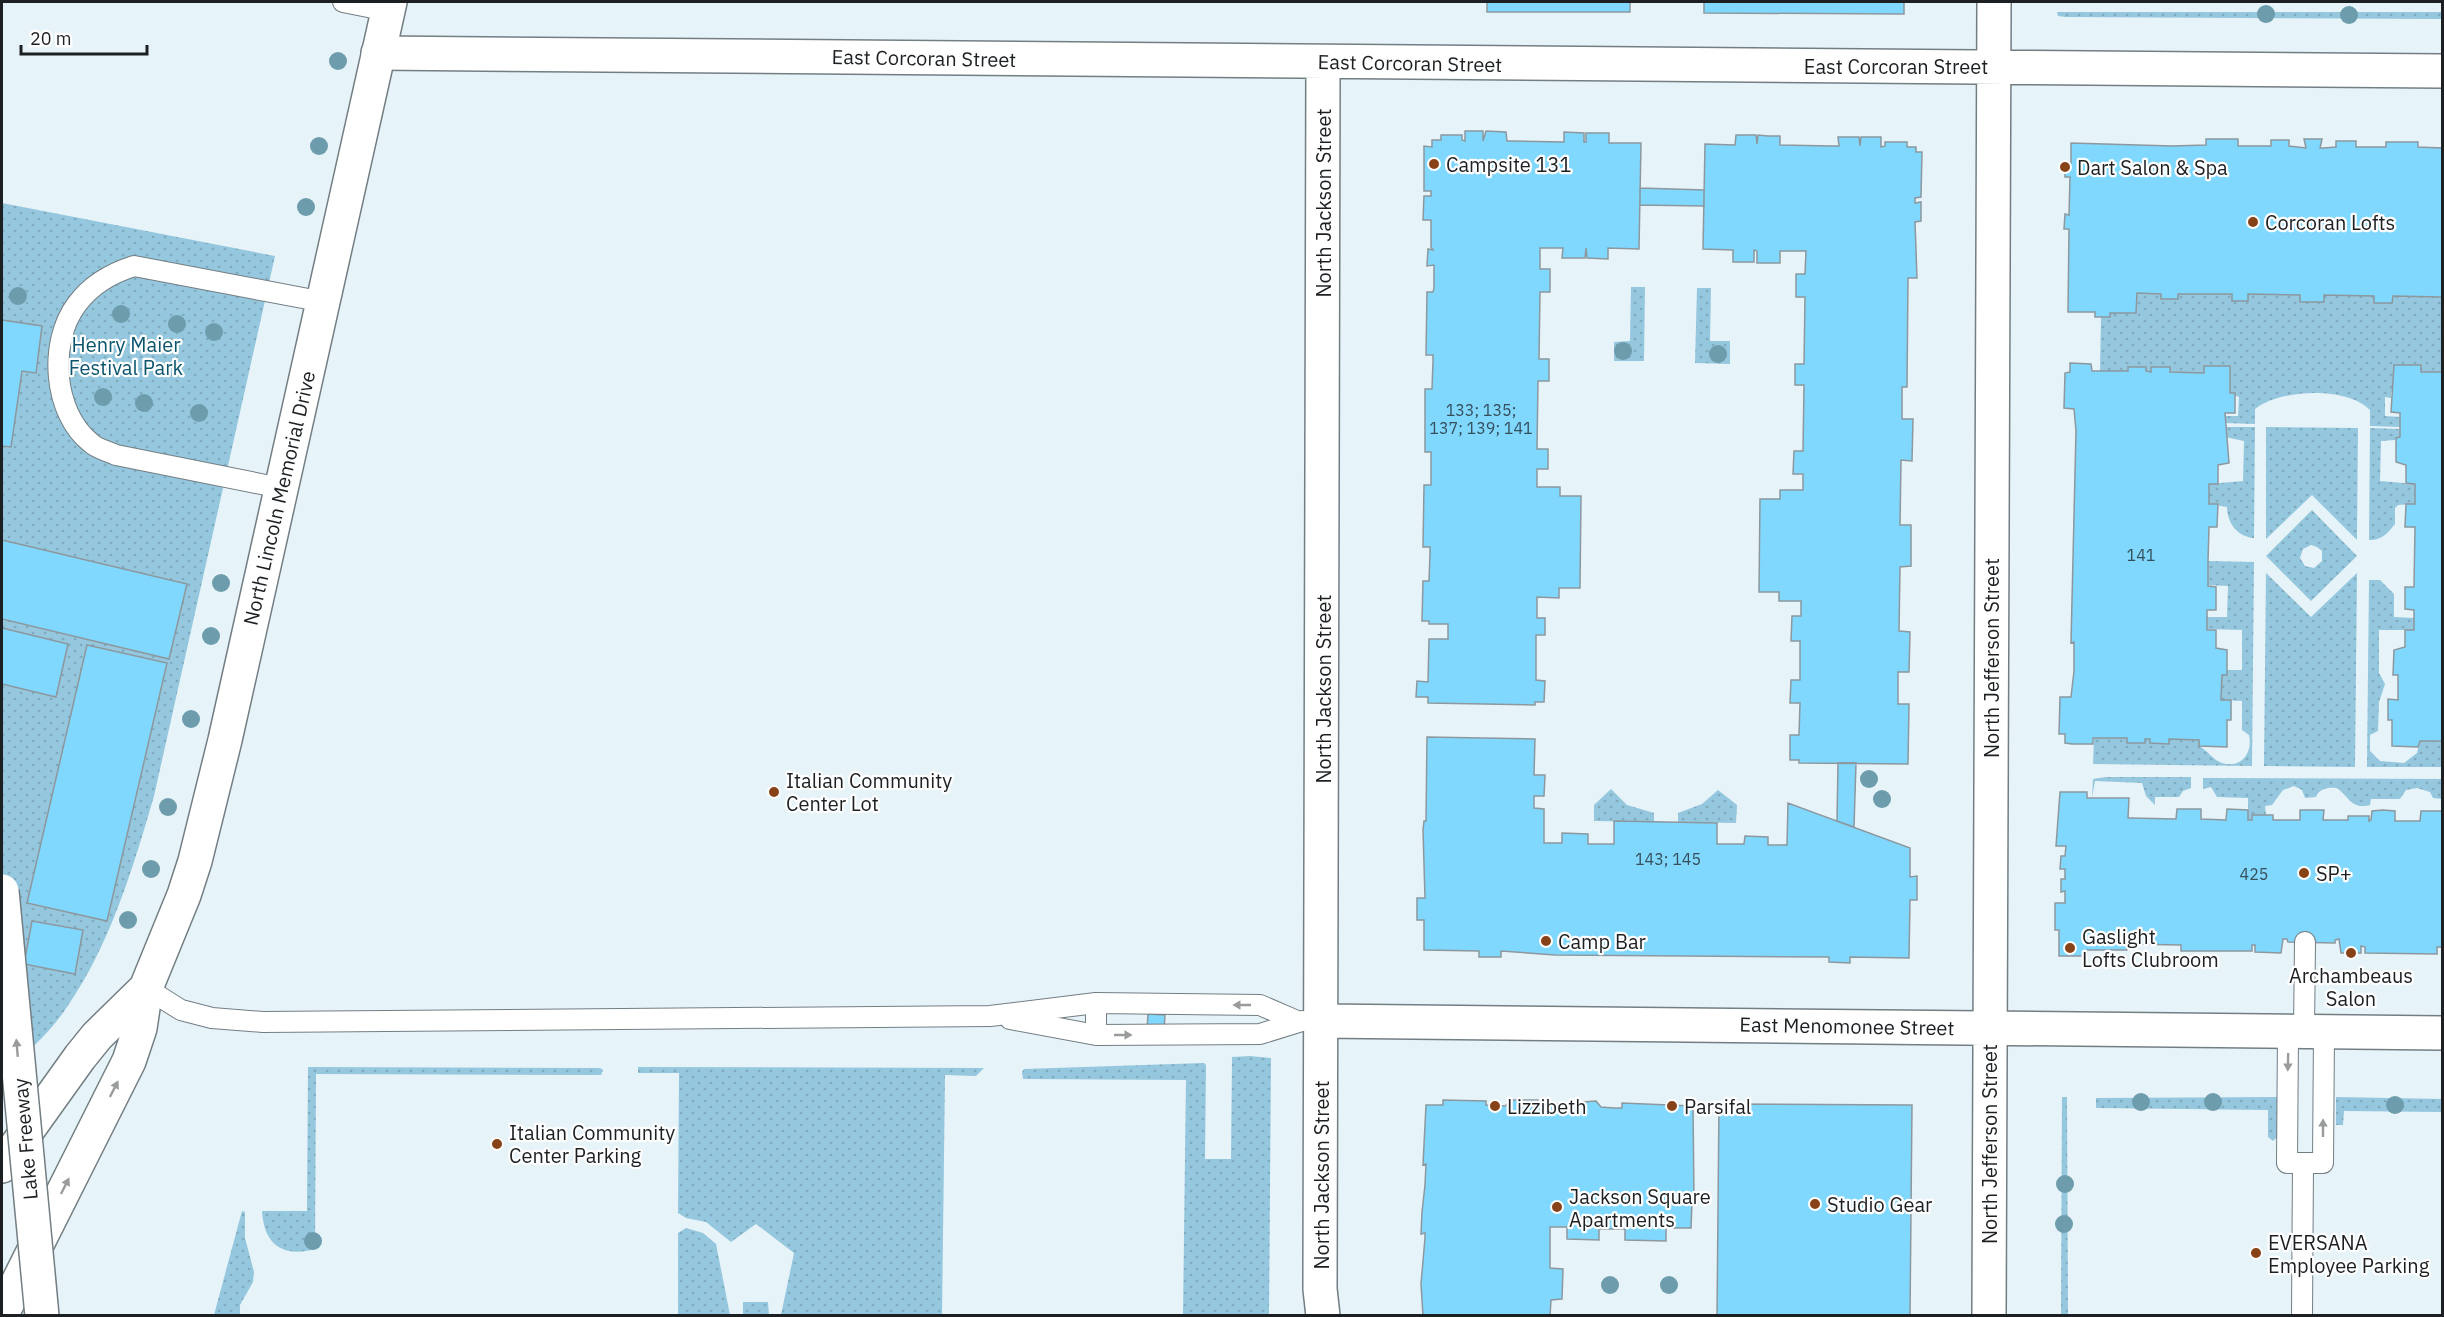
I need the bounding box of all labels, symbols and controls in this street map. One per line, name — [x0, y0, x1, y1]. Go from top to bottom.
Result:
scale bar — [21, 18, 147, 56]
text: 20 m — [30, 27, 72, 50]
street label: East Corcoran Street — [831, 43, 1017, 73]
street label: East Corcoran Street — [1317, 48, 1503, 78]
street label: East Corcoran Street — [1804, 53, 1988, 80]
street label: North Jackson Street — [1310, 108, 1337, 298]
place label: Campsite 131 — [1446, 151, 1572, 178]
place label: Dart Salon & Spa — [2077, 154, 2228, 181]
marker: Campsite 131 — [1427, 157, 1441, 171]
marker: Dart Salon & Spa — [2058, 160, 2072, 174]
place label: Corcoran Lofts — [2265, 209, 2395, 236]
marker: Corcoran Lofts — [2246, 215, 2260, 229]
park label: Henry Maier Festival Park — [69, 331, 184, 381]
street label: North Lincoln Memorial Drive — [237, 368, 321, 628]
house number: 133; 135; 137; 139; 141 — [1429, 400, 1533, 438]
house number: 141 — [2127, 545, 2155, 565]
street label: North Jefferson Street — [1978, 558, 2005, 758]
street label: North Jackson Street — [1310, 594, 1337, 784]
place label: Italian Community Center Lot — [786, 767, 952, 817]
marker: Italian Community Center Lot — [767, 785, 781, 799]
house number: 143; 145 — [1635, 849, 1701, 869]
place label: SP+ — [2316, 860, 2352, 887]
house number: 425 — [2240, 864, 2268, 884]
marker: SP+ — [2297, 866, 2311, 880]
place label: Gaslight Lofts Clubroom — [2082, 923, 2219, 973]
place label: Camp Bar — [1558, 928, 1646, 955]
marker: Camp Bar — [1539, 934, 1553, 948]
marker: Gaslight Lofts Clubroom — [2063, 941, 2077, 955]
marker: Archambeaus Salon — [2344, 946, 2358, 960]
place label: Archambeaus Salon — [2289, 962, 2413, 1012]
one-way arrow — [1233, 1000, 1252, 1010]
street label: East Menomonee Street — [1739, 1011, 1955, 1041]
one-way arrow — [1114, 1030, 1133, 1040]
one-way arrow — [12, 1039, 22, 1058]
street label: North Jefferson Street — [1976, 1044, 2003, 1244]
one-way arrow — [2283, 1052, 2292, 1071]
street label: Lake Freeway — [6, 1077, 44, 1201]
street label: North Jackson Street — [1308, 1080, 1335, 1270]
one-way arrow — [110, 1081, 119, 1098]
place label: Lizzibeth — [1507, 1093, 1587, 1120]
place label: Parsifal — [1684, 1093, 1751, 1120]
marker: Lizzibeth — [1488, 1099, 1502, 1113]
marker: Parsifal — [1665, 1099, 1679, 1113]
one-way arrow — [2318, 1118, 2328, 1137]
place label: Italian Community Center Parking — [509, 1119, 675, 1169]
marker: Italian Community Center Parking — [490, 1137, 504, 1151]
one-way arrow — [60, 1178, 69, 1195]
place label: Jackson Square Apartments — [1569, 1183, 1711, 1233]
place label: Studio Gear — [1827, 1191, 1932, 1218]
marker: Studio Gear — [1808, 1197, 1822, 1211]
marker: Jackson Square Apartments — [1550, 1200, 1564, 1214]
place label: EVERSANA Employee Parking — [2268, 1229, 2430, 1279]
marker: EVERSANA Employee Parking — [2249, 1246, 2263, 1260]

